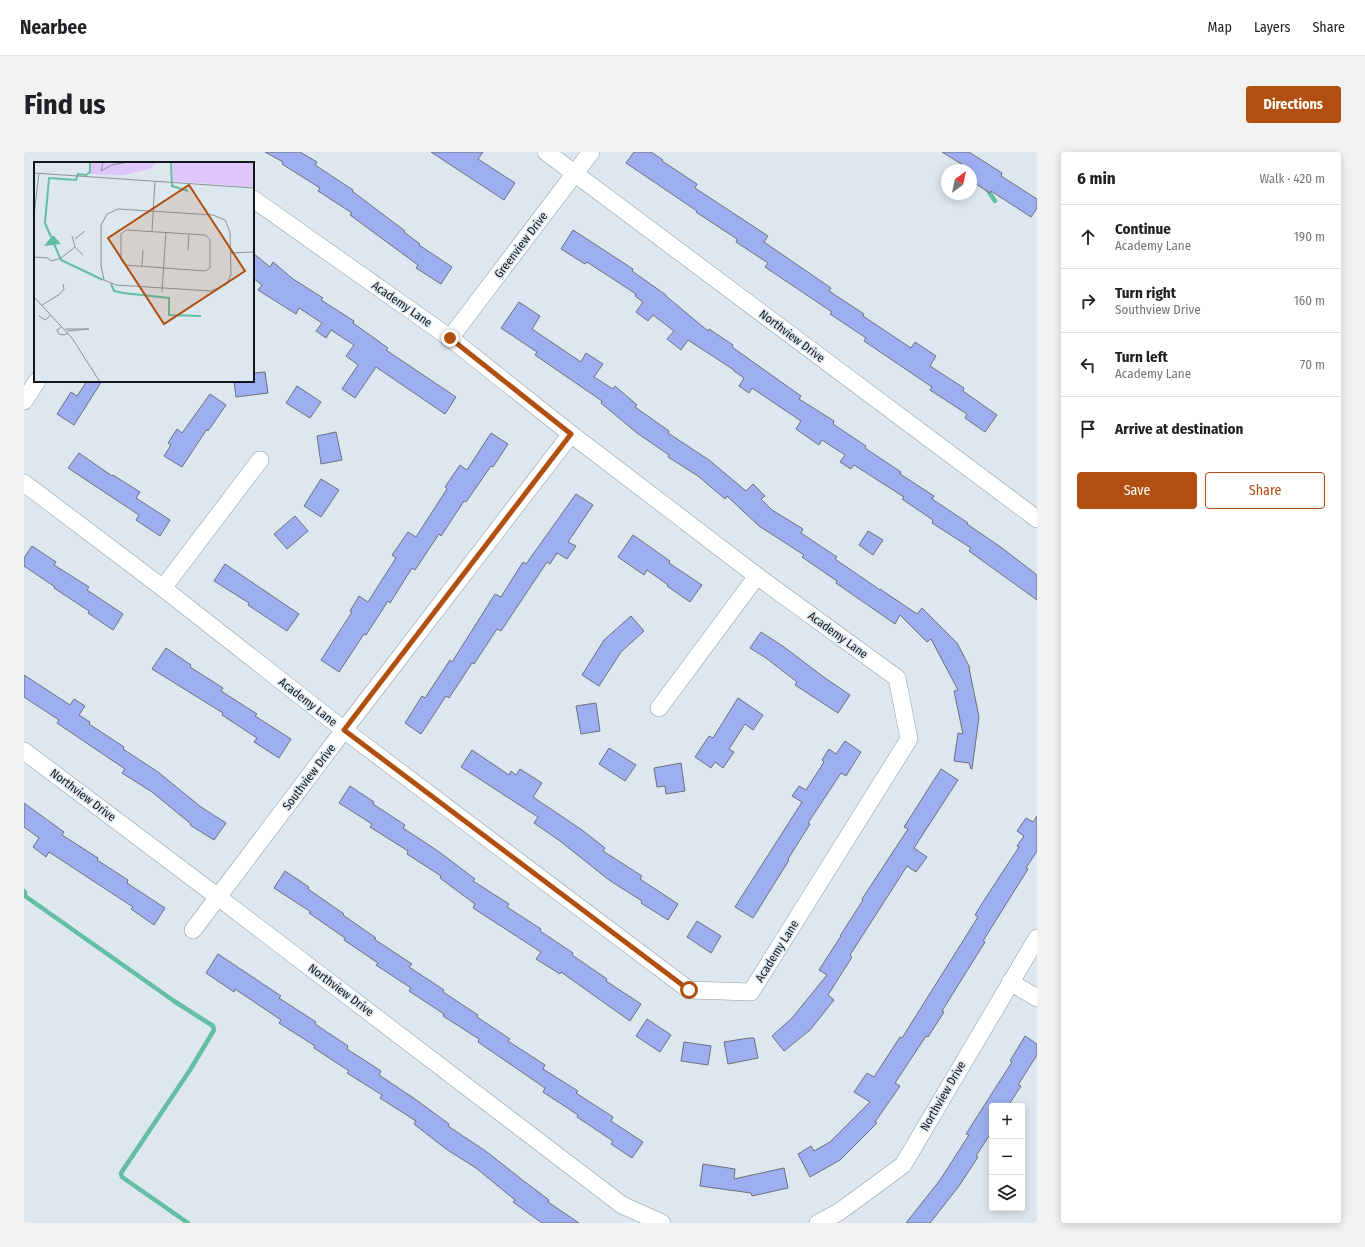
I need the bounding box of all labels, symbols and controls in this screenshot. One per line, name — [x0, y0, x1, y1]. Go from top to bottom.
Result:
text: Nearbee — [20, 16, 87, 39]
text: Map — [1208, 19, 1232, 36]
text: Layers — [1254, 19, 1290, 36]
text: Share — [1312, 19, 1345, 36]
button: Directions — [1246, 86, 1341, 123]
text: Find us — [24, 88, 106, 121]
inset map — [34, 162, 254, 382]
north arrow — [941, 164, 977, 200]
text: 6 min — [1077, 168, 1116, 189]
text: Walk · 420 m — [1259, 171, 1325, 186]
street label: Greenview Drive — [492, 209, 550, 281]
text: Continue — [1115, 220, 1171, 238]
icon: ahead — [1077, 226, 1099, 248]
text: 190 m — [1294, 229, 1325, 244]
text: Academy Lane — [1115, 238, 1191, 253]
street label: Academy Lane — [369, 278, 435, 330]
text: Turn right — [1115, 284, 1176, 302]
icon: right — [1077, 290, 1099, 312]
text: 160 m — [1294, 293, 1325, 308]
text: Southview Drive — [1115, 302, 1201, 317]
street label: Northview Drive — [757, 307, 828, 365]
route end — [441, 329, 459, 347]
text: Turn left — [1115, 348, 1168, 366]
icon: left — [1077, 354, 1099, 376]
text: 70 m — [1300, 357, 1325, 372]
text: Academy Lane — [1115, 366, 1191, 381]
icon: arrive — [1077, 418, 1099, 440]
text: Arrive at destination — [1115, 420, 1243, 438]
button: Save — [1077, 472, 1197, 509]
button: Share — [1205, 472, 1325, 509]
street label: Academy Lane — [805, 609, 871, 661]
street label: Academy Lane — [276, 675, 340, 729]
street label: Southview Drive — [280, 741, 338, 813]
street label: Northview Drive — [48, 766, 119, 824]
street label: Academy Lane — [752, 917, 802, 984]
street label: Northview Drive — [306, 961, 377, 1019]
route start — [680, 981, 698, 999]
street label: Northview Drive — [917, 1059, 969, 1133]
map controls — [989, 1103, 1025, 1211]
button: + — [989, 1103, 1025, 1139]
button: − — [989, 1139, 1025, 1175]
button: layers — [989, 1175, 1025, 1211]

